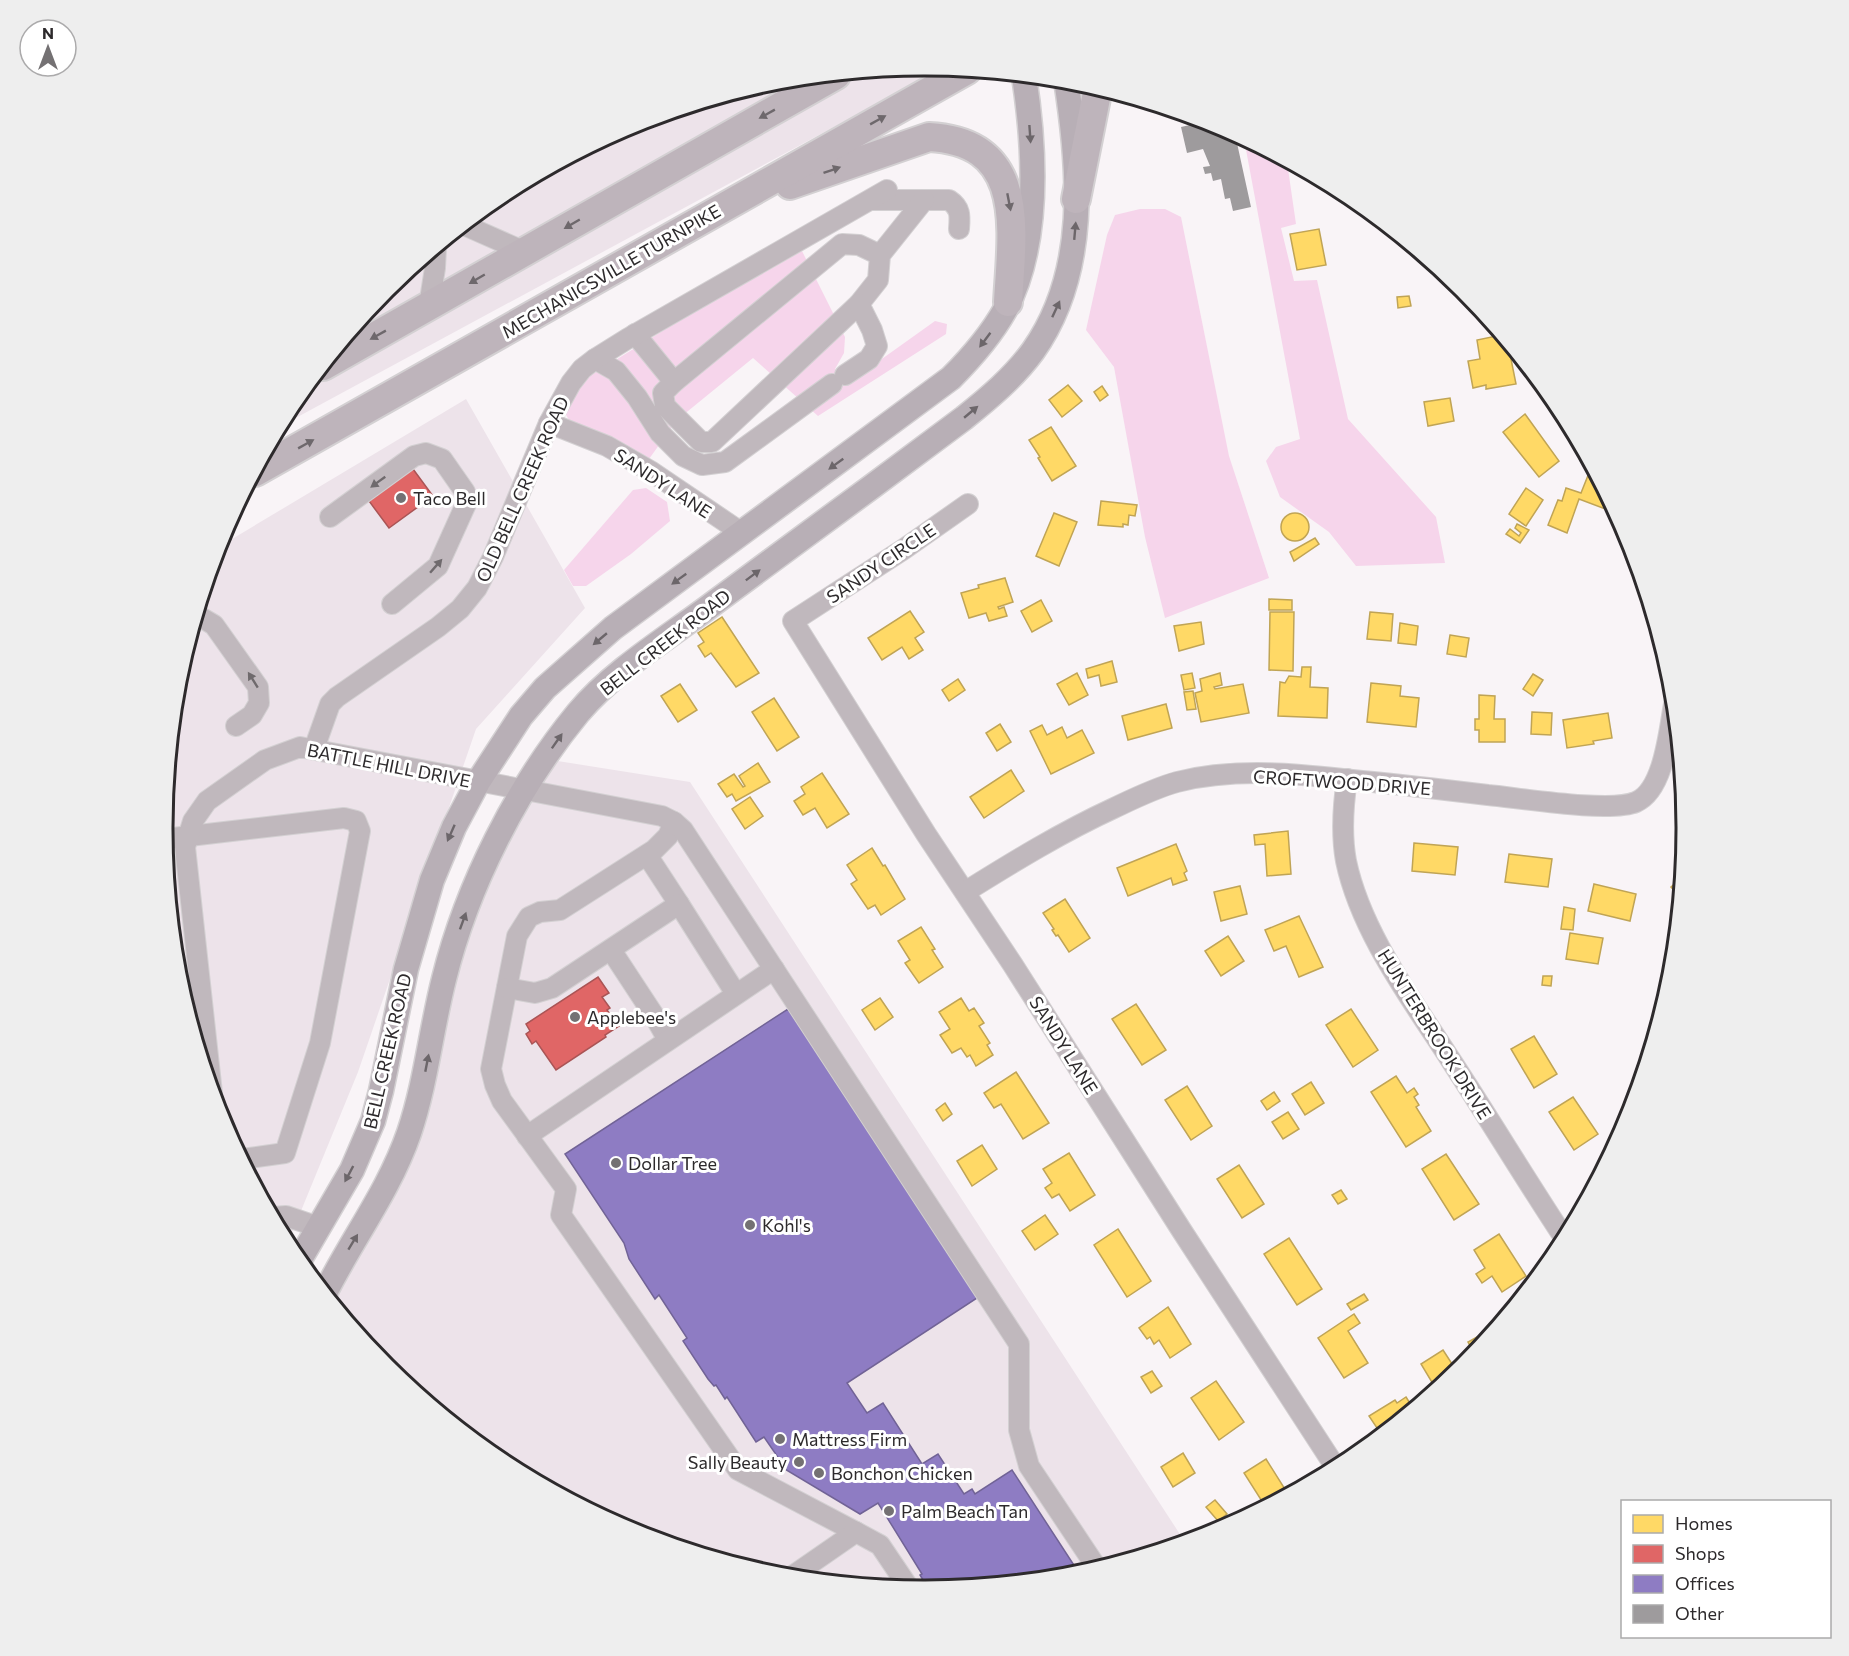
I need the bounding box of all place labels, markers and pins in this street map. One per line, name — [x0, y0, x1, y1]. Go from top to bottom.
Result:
place label: Taco Bell — [413, 487, 486, 509]
marker: Taco Bell — [394, 491, 408, 505]
place label: Applebee's — [587, 1006, 676, 1028]
marker: Applebee's — [568, 1010, 582, 1024]
place label: Dollar Tree — [628, 1152, 717, 1174]
marker: Dollar Tree — [609, 1156, 623, 1170]
place label: Kohl's — [762, 1214, 811, 1236]
marker: Kohl's — [743, 1218, 757, 1232]
place label: Mattress Firm — [792, 1428, 907, 1450]
marker: Mattress Firm — [773, 1432, 787, 1446]
place label: Sally Beauty — [688, 1451, 787, 1473]
marker: Sally Beauty — [792, 1455, 806, 1469]
place label: Bonchon Chicken — [831, 1462, 973, 1484]
marker: Bonchon Chicken — [812, 1466, 826, 1480]
place label: Palm Beach Tan — [901, 1500, 1028, 1522]
marker: Palm Beach Tan — [882, 1504, 896, 1518]

